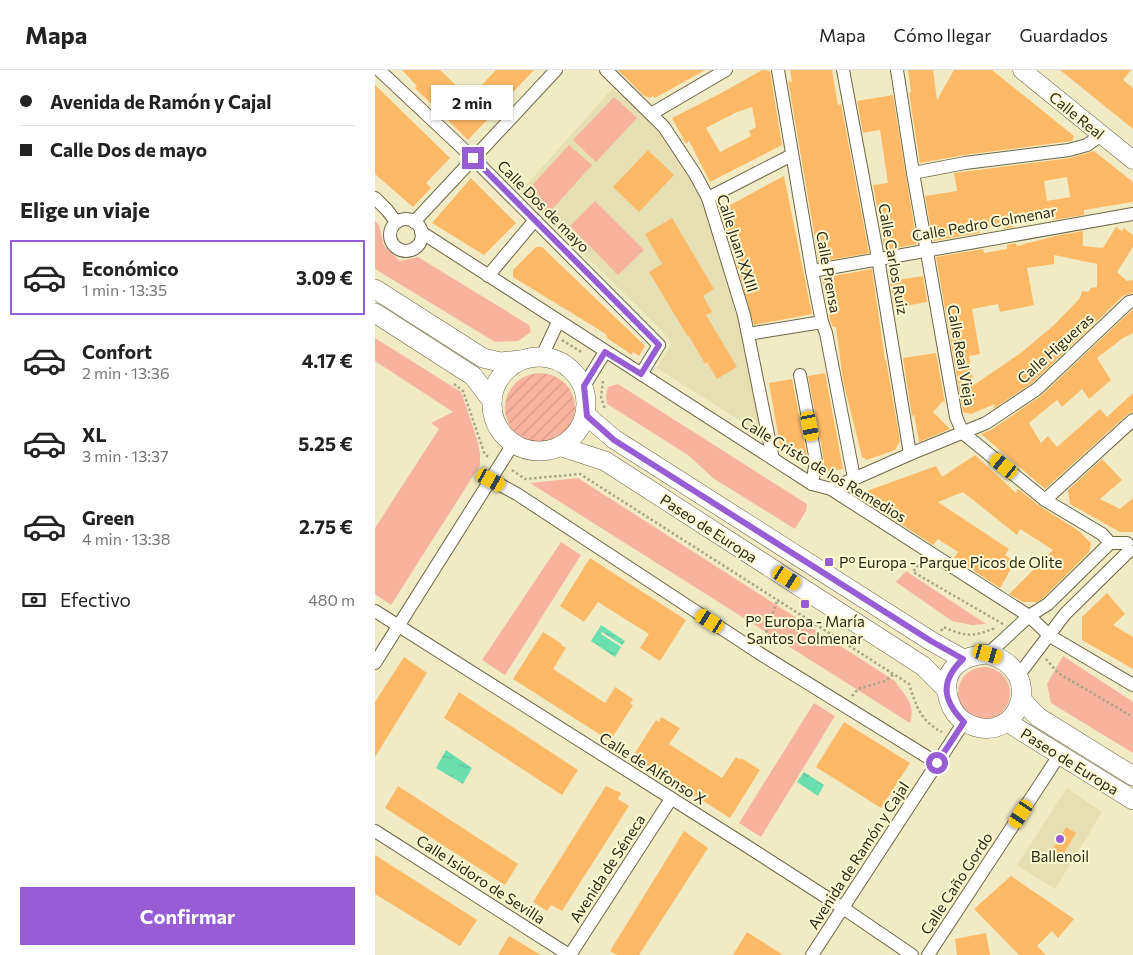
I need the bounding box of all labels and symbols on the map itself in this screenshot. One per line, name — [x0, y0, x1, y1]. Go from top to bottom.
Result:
callout: 2 min — [432, 86, 514, 121]
street label: Calle Real — [1046, 87, 1108, 143]
route end — [462, 147, 484, 169]
street label: Calle Dos de mayo — [494, 156, 594, 256]
street label: Calle Juan XXIII — [714, 192, 762, 294]
street label: Calle Pedro Colmenar — [910, 201, 1058, 245]
street label: Calle Carlos Ruiz — [875, 202, 913, 316]
street label: Calle Prensa — [813, 230, 845, 314]
street label: Calle Real Vieja — [944, 303, 980, 407]
street label: Calle Higueras — [1013, 309, 1097, 387]
car — [799, 410, 820, 442]
street label: Calle Cristo de los Remedios — [738, 412, 910, 526]
car — [987, 451, 1020, 481]
car — [474, 466, 507, 494]
street label: Paseo de Europa — [657, 490, 761, 566]
place label: Pº Europa - Parque Picos de Olite — [839, 553, 1062, 571]
marker: Pº Europa - Parque Picos de Olite — [823, 556, 835, 568]
car — [770, 564, 803, 592]
marker: Pº Europa - María Santos Colmenar — [799, 598, 811, 610]
car — [693, 607, 726, 635]
place label: Pº Europa - María Santos Colmenar — [745, 612, 865, 647]
car — [971, 643, 1004, 665]
street label: Paseo de Europa — [1018, 724, 1122, 798]
street label: Calle de Alfonso X — [596, 728, 710, 808]
route start — [926, 752, 948, 774]
street label: Avenida de Ramón y Cajal — [804, 778, 912, 932]
car — [1006, 797, 1035, 831]
street label: Avenida de Séneca — [565, 811, 649, 925]
street label: Calle Caño Gordo — [916, 828, 996, 938]
street label: Calle Isidoro de Sevilla — [413, 831, 549, 927]
marker: Ballenoil — [1054, 833, 1066, 845]
place label: Ballenoil — [1031, 847, 1089, 865]

